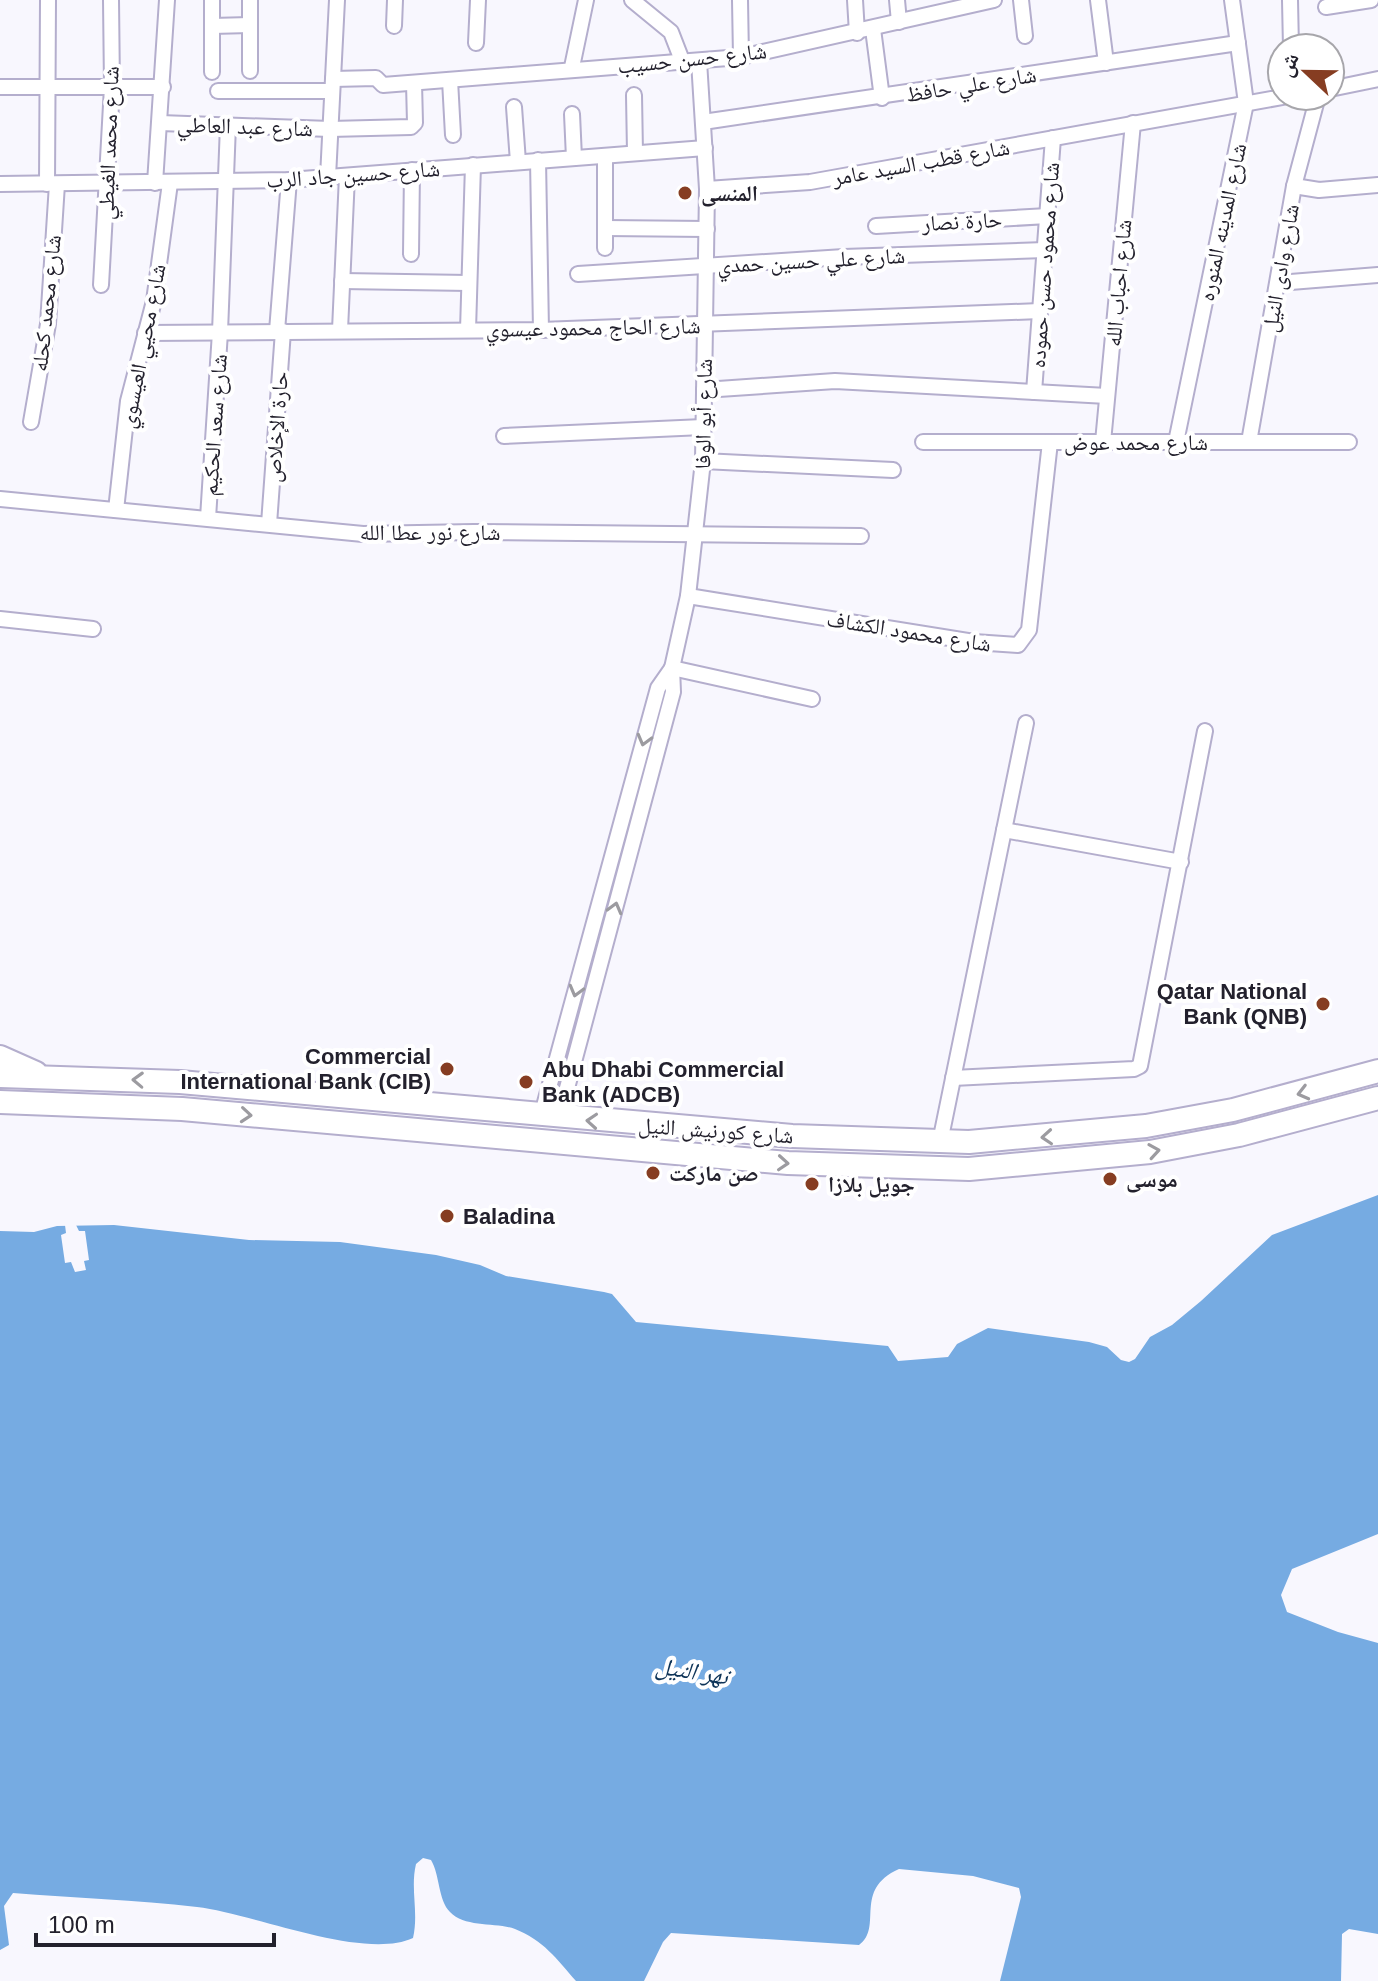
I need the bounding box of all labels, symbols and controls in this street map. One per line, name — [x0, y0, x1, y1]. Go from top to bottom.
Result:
north arrow — [1266, 32, 1346, 112]
street label: شارع حسن حسيب — [616, 38, 768, 80]
text: ش — [1272, 49, 1305, 81]
street label: شارع علي حافظ — [904, 62, 1039, 112]
street label: شارع محمد الغيطي — [93, 66, 128, 221]
street label: شارع عبد العاطي — [176, 112, 313, 146]
street label: شارع قطب السيد عامر — [829, 135, 1012, 192]
street label: شارع المدينه المنوره — [1194, 141, 1252, 303]
street label: شارع حسين جاد الرب — [265, 156, 441, 194]
street label: شارع محمود حسن حموده — [1025, 161, 1065, 369]
place label: المنسى — [701, 181, 758, 207]
marker: المنسى — [676, 184, 694, 202]
street label: شارع وادى النيل — [1257, 202, 1305, 334]
street label: حارة نصار — [920, 207, 1003, 236]
street label: شارع احباب الله — [1100, 218, 1138, 348]
street label: شارع محمد كحله — [27, 233, 67, 373]
street label: شارع علي حسين حمدي — [716, 243, 906, 282]
street label: شارع محيي العيسوي — [114, 262, 175, 431]
street label: شارع الحاج محمود عيسوي — [485, 313, 701, 346]
street label: شارع سعد الحكيم — [197, 353, 234, 497]
street label: شارع أبو الوفا — [689, 358, 718, 470]
street label: حارة الإخلاص — [260, 371, 294, 483]
street label: شارع محمد عوض — [1064, 430, 1208, 456]
street label: شارع نور عطا الله — [360, 520, 500, 546]
street label: شارع محمود الكشاف — [825, 606, 993, 658]
one-way arrow — [637, 732, 653, 746]
one-way arrow — [606, 901, 623, 915]
place label: Qatar National Bank (QNB) — [1157, 979, 1307, 1029]
one-way arrow — [568, 983, 585, 997]
marker: Qatar National Bank (QNB) — [1314, 995, 1332, 1013]
place label: Commercial International Bank (CIB) — [180, 1044, 431, 1094]
place label: Abu Dhabi Commercial Bank (ADCB) — [542, 1057, 784, 1107]
marker: Commercial International Bank (CIB) — [438, 1060, 456, 1078]
one-way arrow — [131, 1072, 144, 1089]
marker: Abu Dhabi Commercial Bank (ADCB) — [517, 1073, 535, 1091]
one-way arrow — [1297, 1083, 1310, 1100]
one-way arrow — [239, 1106, 252, 1123]
one-way arrow — [585, 1113, 598, 1130]
street label: شارع كورنيش النيل — [637, 1113, 794, 1149]
one-way arrow — [1040, 1128, 1053, 1145]
one-way arrow — [1148, 1143, 1161, 1160]
one-way arrow — [777, 1154, 790, 1171]
place label: صن ماركت — [669, 1161, 759, 1187]
marker: صن ماركت — [644, 1164, 662, 1182]
place label: موسى — [1126, 1167, 1178, 1193]
marker: موسى — [1101, 1170, 1119, 1188]
place label: جويل بلازا — [828, 1172, 915, 1198]
marker: جويل بلازا — [803, 1175, 821, 1193]
place label: Baladina — [463, 1204, 555, 1229]
marker: Baladina — [438, 1207, 456, 1225]
water label: نهر النيل — [654, 1651, 734, 1692]
scale bar — [36, 1897, 274, 1947]
text: 100 m — [48, 1911, 115, 1938]

